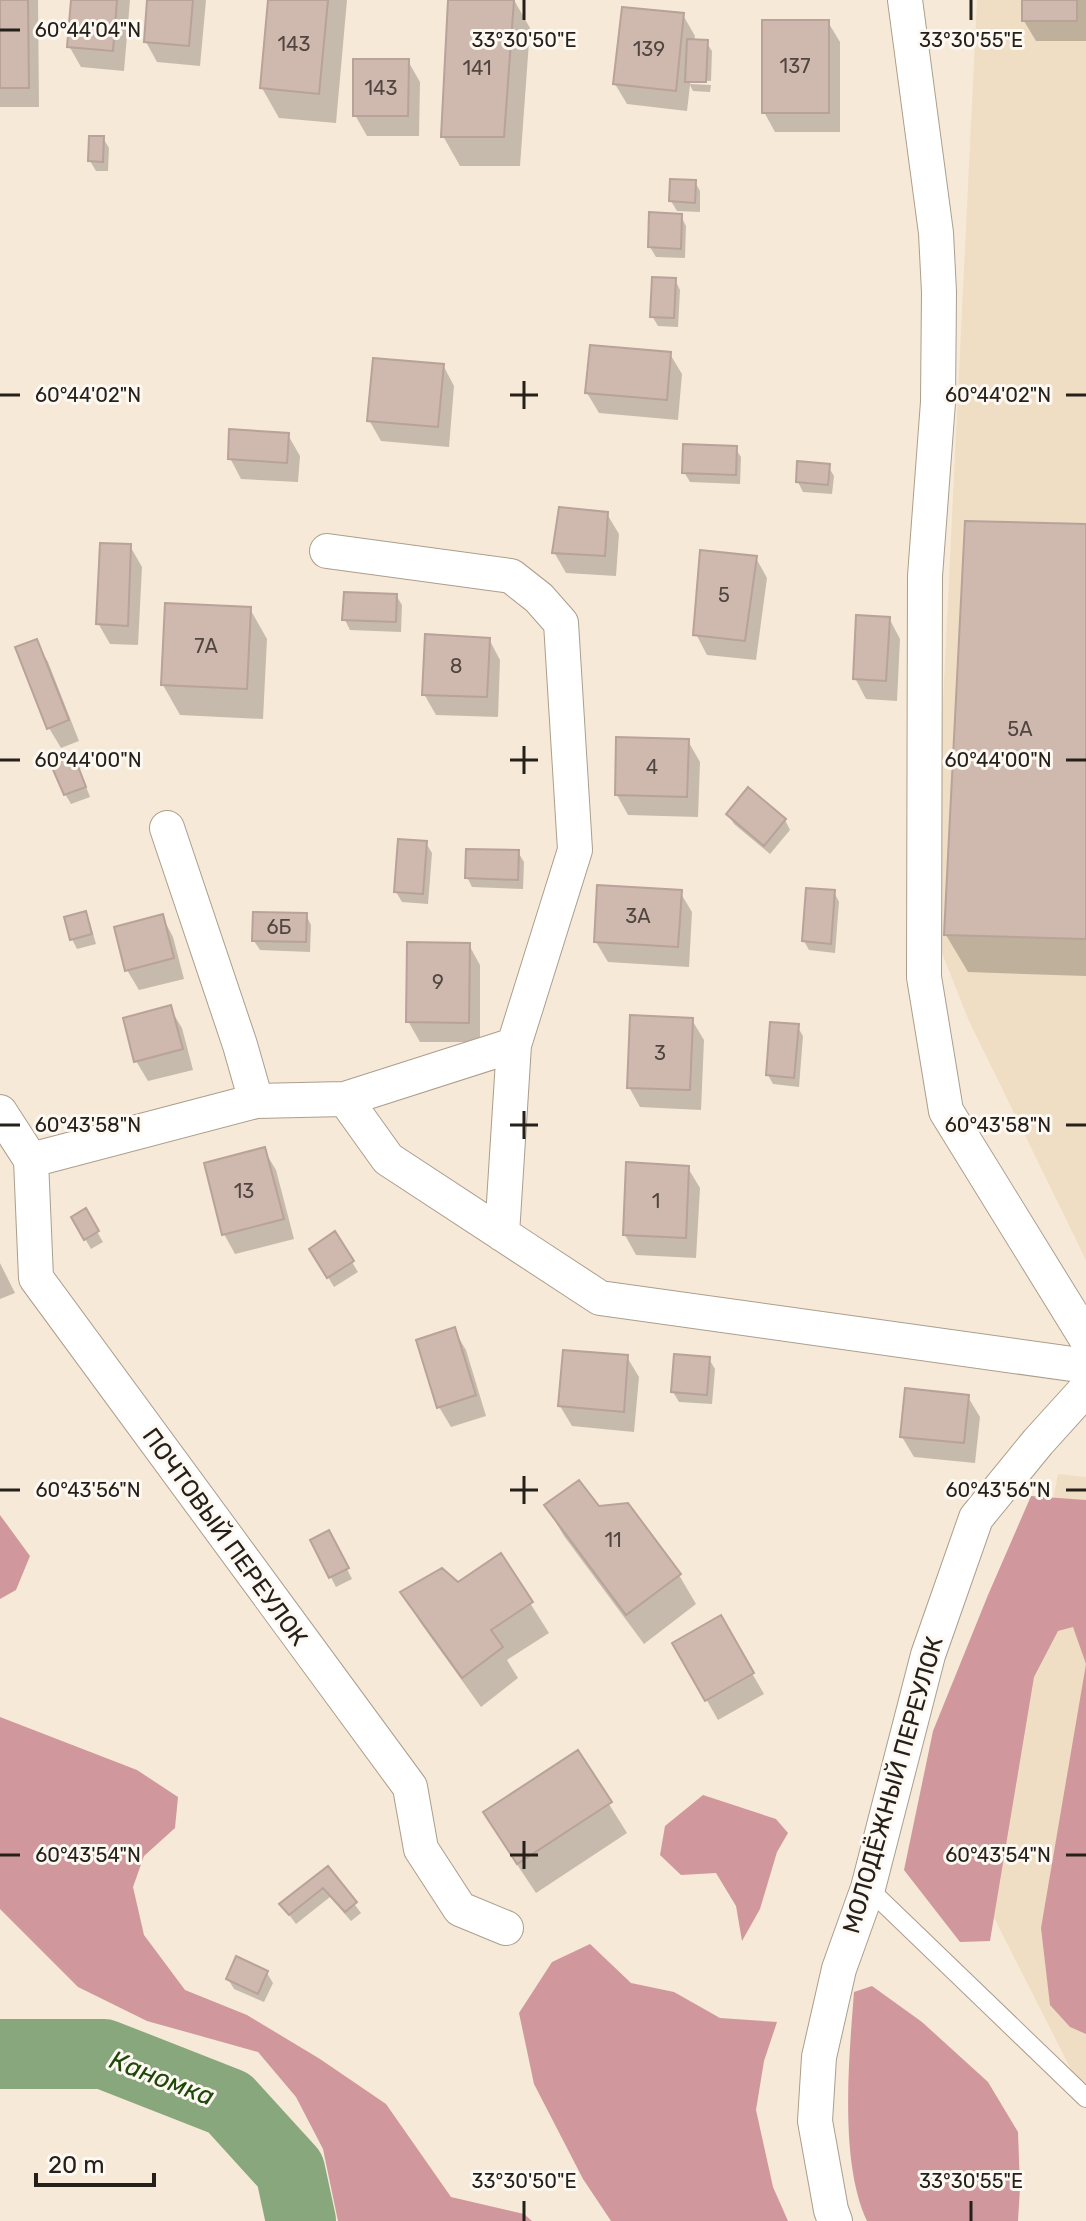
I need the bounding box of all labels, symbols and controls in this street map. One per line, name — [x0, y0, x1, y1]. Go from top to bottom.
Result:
text: 60°44'04"N — [35, 18, 141, 42]
text: 33°30'50"E — [471, 28, 577, 52]
text: 33°30'55"E — [919, 28, 1023, 52]
house number: 143 — [278, 32, 311, 56]
house number: 139 — [633, 37, 665, 61]
house number: 137 — [780, 54, 810, 78]
house number: 141 — [462, 56, 492, 80]
house number: 143 — [365, 76, 398, 100]
text: 60°44'02"N — [35, 383, 141, 407]
text: 60°44'02"N — [945, 383, 1051, 407]
house number: 5 — [718, 583, 730, 607]
house number: 7А — [194, 634, 218, 658]
house number: 8 — [450, 654, 462, 678]
house number: 5А — [1007, 717, 1033, 741]
text: 60°44'00"N — [34, 748, 142, 772]
text: 60°44'00"N — [944, 748, 1052, 772]
house number: 4 — [646, 755, 658, 779]
house number: 3А — [625, 904, 651, 928]
house number: 6Б — [267, 915, 292, 939]
house number: 9 — [432, 970, 444, 994]
house number: 3 — [654, 1041, 666, 1065]
text: 60°43'58"N — [35, 1113, 141, 1137]
text: 60°43'58"N — [945, 1113, 1051, 1137]
house number: 13 — [234, 1179, 254, 1203]
house number: 1 — [652, 1189, 660, 1213]
street label: ПОЧТОВЫЙ ПЕРЕУЛОК — [137, 1423, 313, 1651]
text: 60°43'56"N — [35, 1478, 141, 1502]
text: 60°43'56"N — [945, 1478, 1051, 1502]
house number: 11 — [604, 1528, 622, 1552]
street label: МОЛОДЁЖНЫЙ ПЕРЕУЛОК — [837, 1633, 949, 1937]
text: 60°43'54"N — [35, 1843, 141, 1867]
text: 60°43'54"N — [945, 1843, 1051, 1867]
water label: Каномка — [105, 2044, 219, 2113]
scale bar — [36, 2137, 154, 2187]
text: 20 m — [48, 2151, 105, 2179]
text: 33°30'50"E — [471, 2169, 577, 2193]
text: 33°30'55"E — [919, 2169, 1023, 2193]

